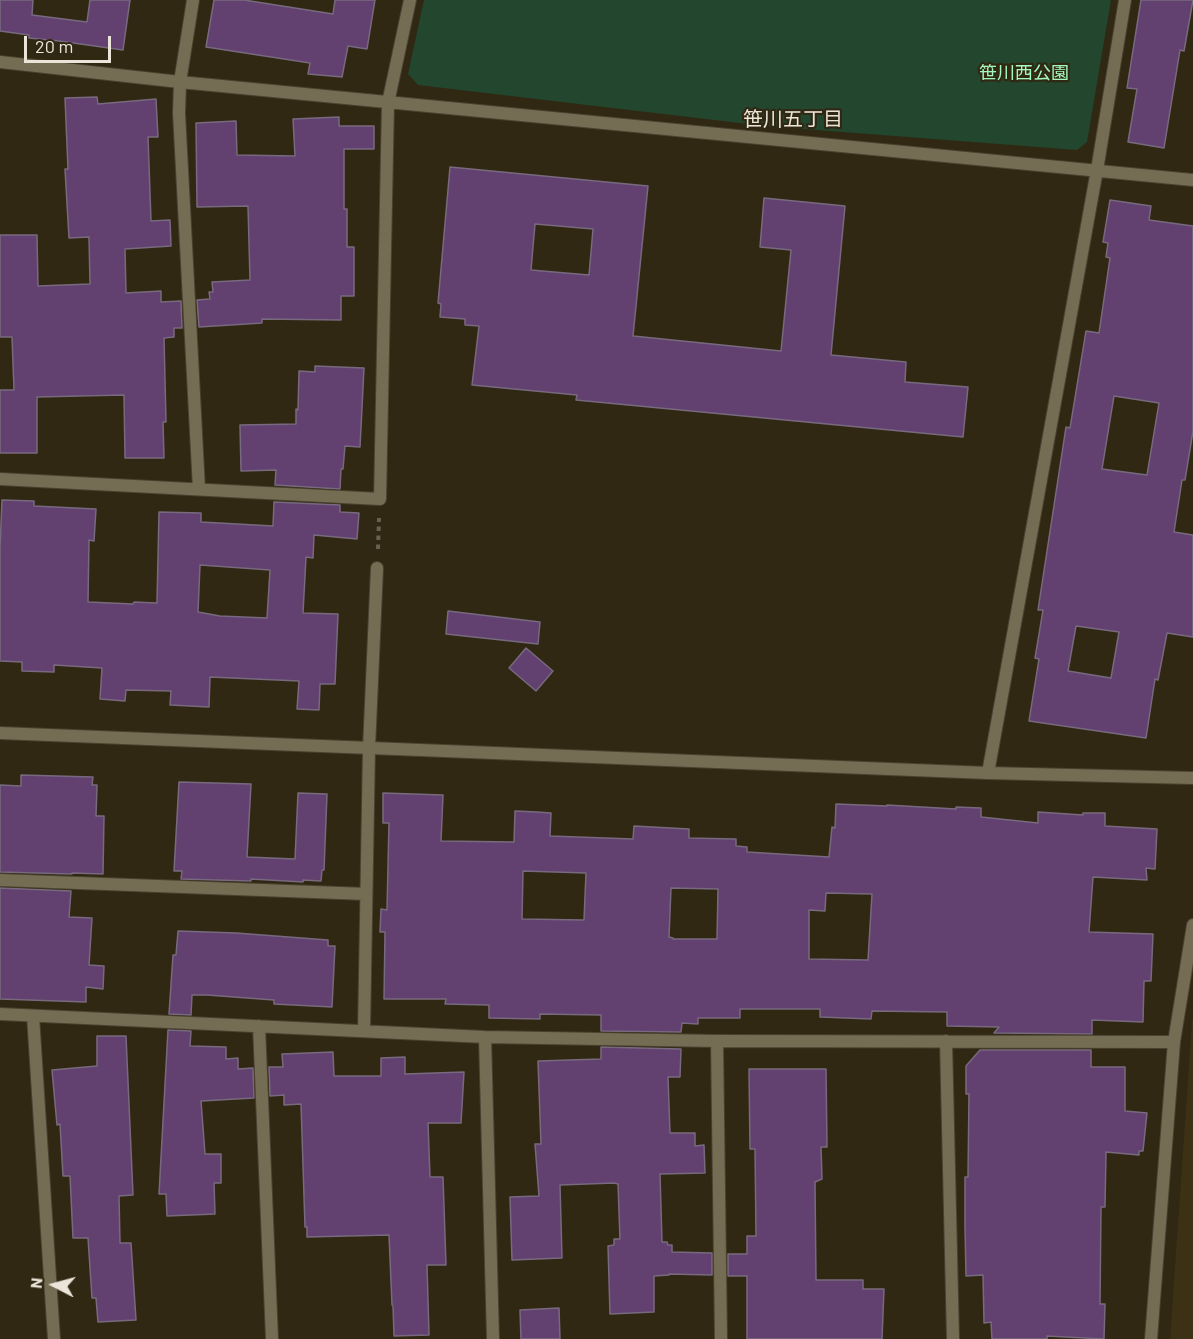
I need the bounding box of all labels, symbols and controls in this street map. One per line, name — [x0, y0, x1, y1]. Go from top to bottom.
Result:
scale bar — [27, 24, 114, 62]
text: 20 m — [35, 35, 73, 57]
park label: 笹川西公園 — [979, 62, 1069, 84]
district label: 笹川五丁目 — [743, 107, 843, 131]
north arrow — [24, 1255, 84, 1315]
text: N — [26, 1277, 46, 1289]

